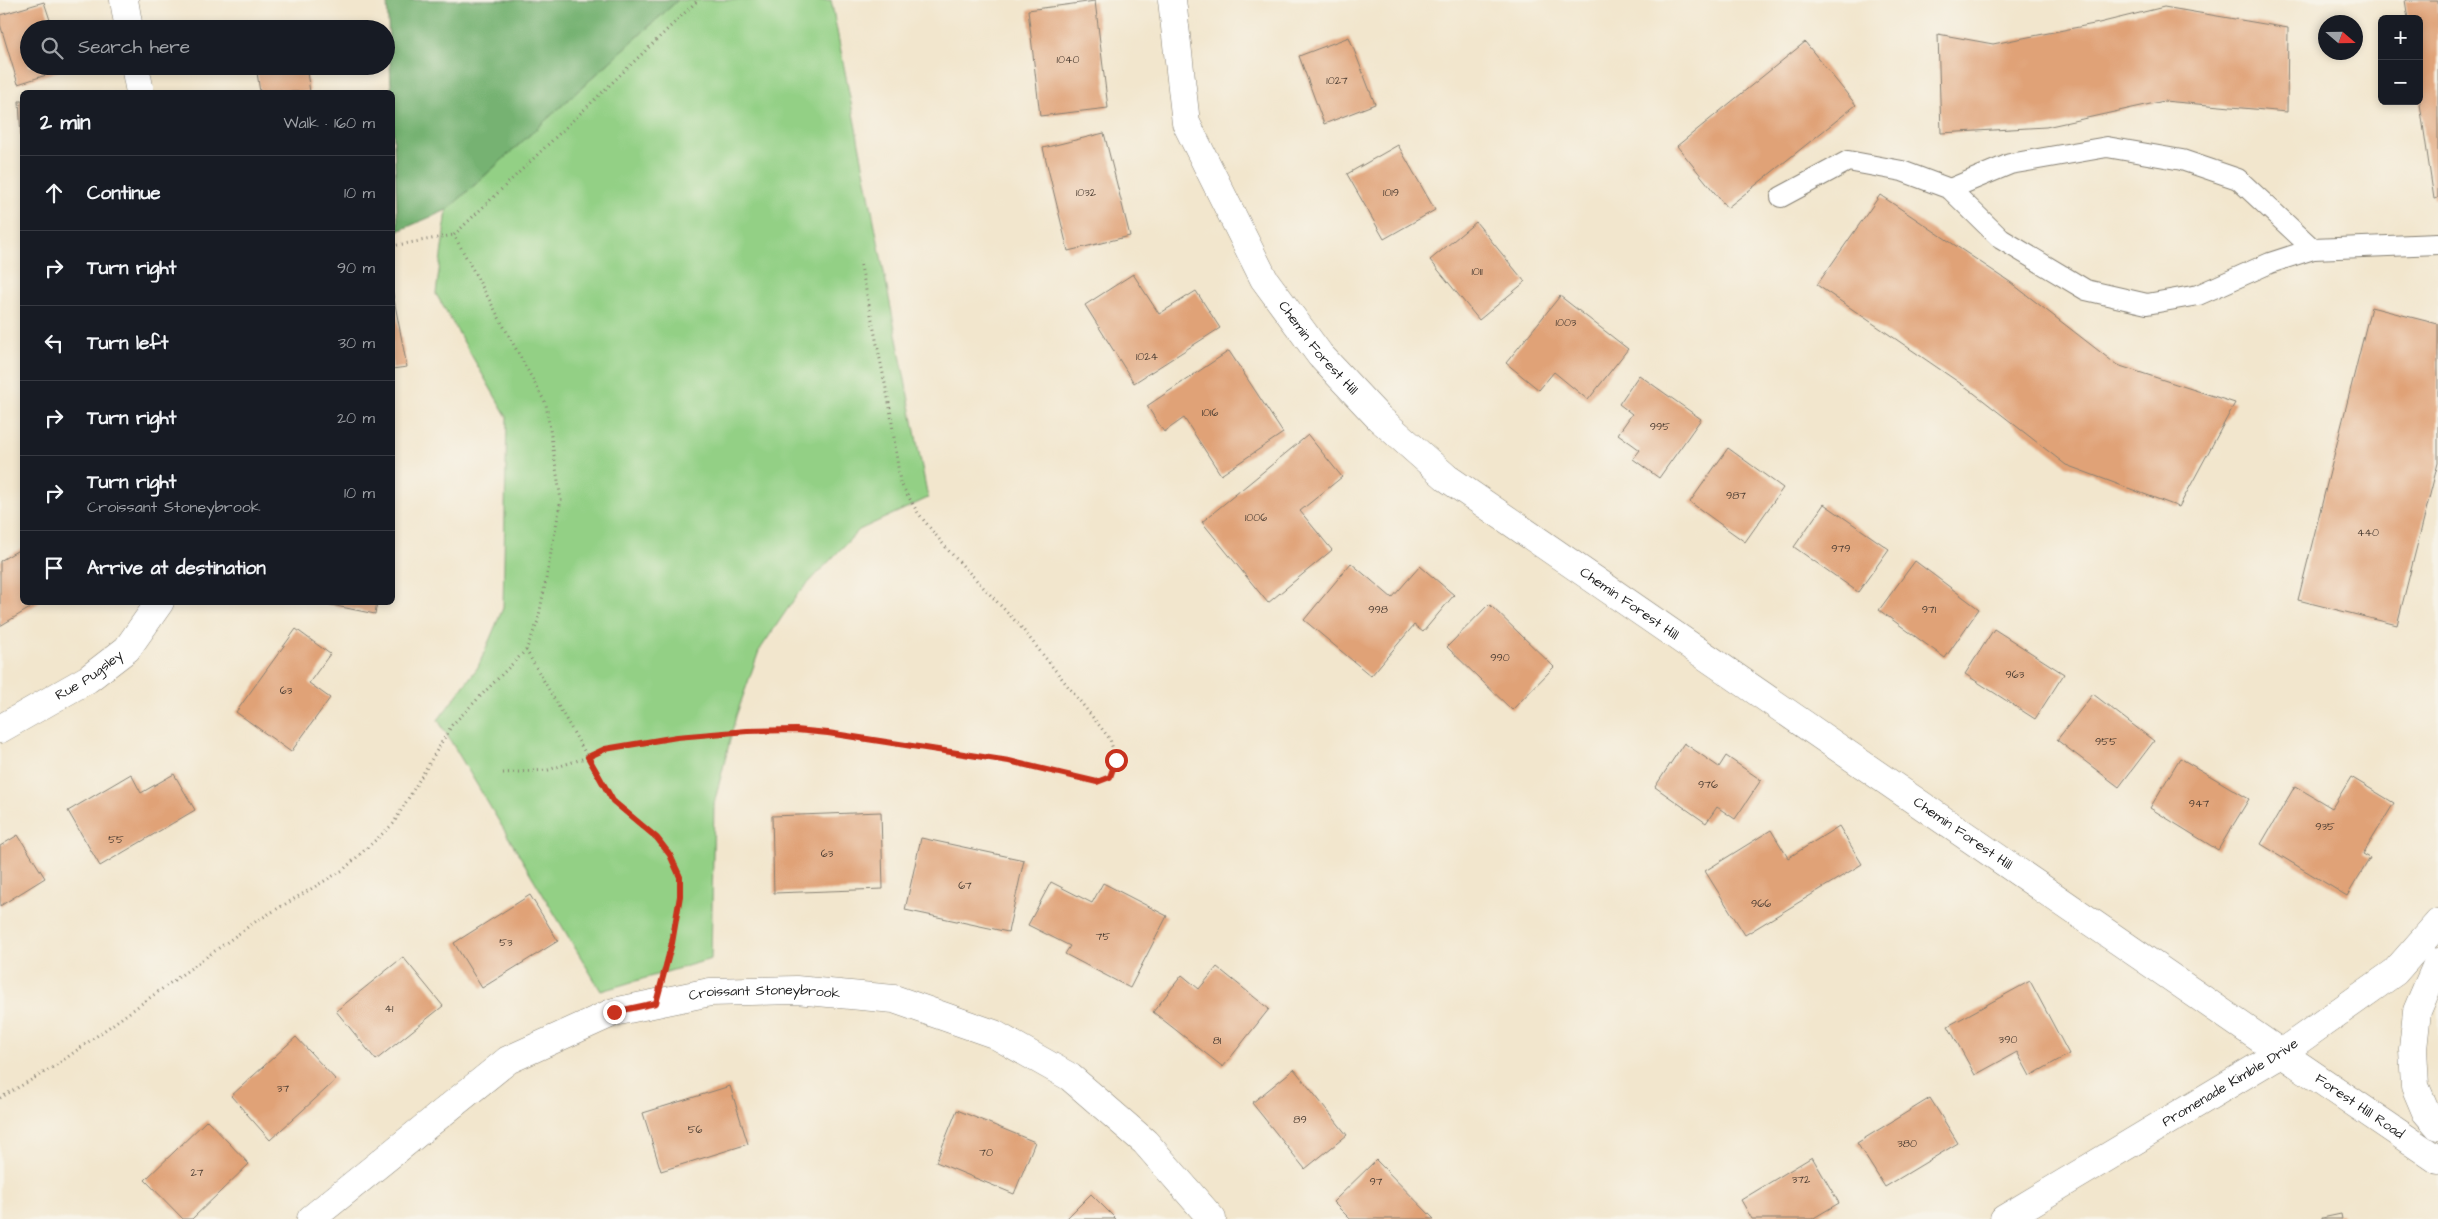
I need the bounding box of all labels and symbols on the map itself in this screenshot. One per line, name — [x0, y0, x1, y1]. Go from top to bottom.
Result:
north arrow — [2318, 15, 2363, 60]
house number: 1040 — [1057, 52, 1079, 67]
house number: 1027 — [1326, 73, 1348, 88]
house number: 1032 — [1076, 185, 1097, 200]
house number: 1019 — [1383, 185, 1399, 200]
house number: 1011 — [1471, 264, 1483, 279]
street label: Chemin Forest Hill — [1274, 297, 1363, 399]
house number: 1003 — [1556, 315, 1577, 330]
house number: 1024 — [1136, 349, 1159, 364]
house number: 1016 — [1202, 405, 1218, 420]
house number: 995 — [1650, 419, 1670, 434]
house number: 987 — [1726, 488, 1746, 503]
house number: 1006 — [1245, 510, 1267, 525]
house number: 440 — [2357, 525, 2379, 540]
house number: 979 — [1831, 541, 1851, 556]
street label: Chemin Forest Hill — [1576, 562, 1683, 645]
house number: 998 — [1368, 602, 1388, 617]
house number: 971 — [1922, 602, 1937, 617]
street label: Rue Pugsley — [52, 645, 127, 706]
house number: 990 — [1490, 650, 1510, 665]
house number: 963 — [2006, 667, 2025, 682]
house number: 63 — [280, 683, 293, 698]
house number: 955 — [2095, 734, 2117, 749]
route start — [1105, 749, 1128, 772]
house number: 976 — [1698, 777, 1718, 792]
street label: Chemin Forest Hill — [1909, 792, 2016, 875]
house number: 947 — [2189, 796, 2209, 811]
house number: 935 — [2315, 819, 2335, 834]
house number: 55 — [108, 832, 124, 847]
house number: 63 — [821, 846, 834, 861]
house number: 67 — [958, 878, 972, 893]
house number: 966 — [1751, 896, 1771, 911]
house number: 75 — [1096, 929, 1110, 944]
house number: 53 — [499, 935, 513, 950]
street label: Croissant Stoneybrook — [687, 980, 841, 1006]
house number: 41 — [385, 1001, 394, 1016]
route end — [603, 1001, 626, 1024]
house number: 390 — [1999, 1032, 2017, 1047]
house number: 81 — [1213, 1033, 1222, 1048]
street label: Promenade Kimble Drive — [2158, 1034, 2303, 1132]
street label: Forest Hill Road — [2311, 1069, 2408, 1144]
house number: 37 — [277, 1081, 289, 1096]
house number: 89 — [1293, 1112, 1307, 1127]
house number: 56 — [688, 1122, 702, 1137]
house number: 380 — [1897, 1136, 1917, 1151]
house number: 70 — [979, 1145, 993, 1160]
house number: 27 — [190, 1165, 204, 1180]
house number: 372 — [1792, 1172, 1811, 1187]
house number: 97 — [1369, 1174, 1383, 1189]

